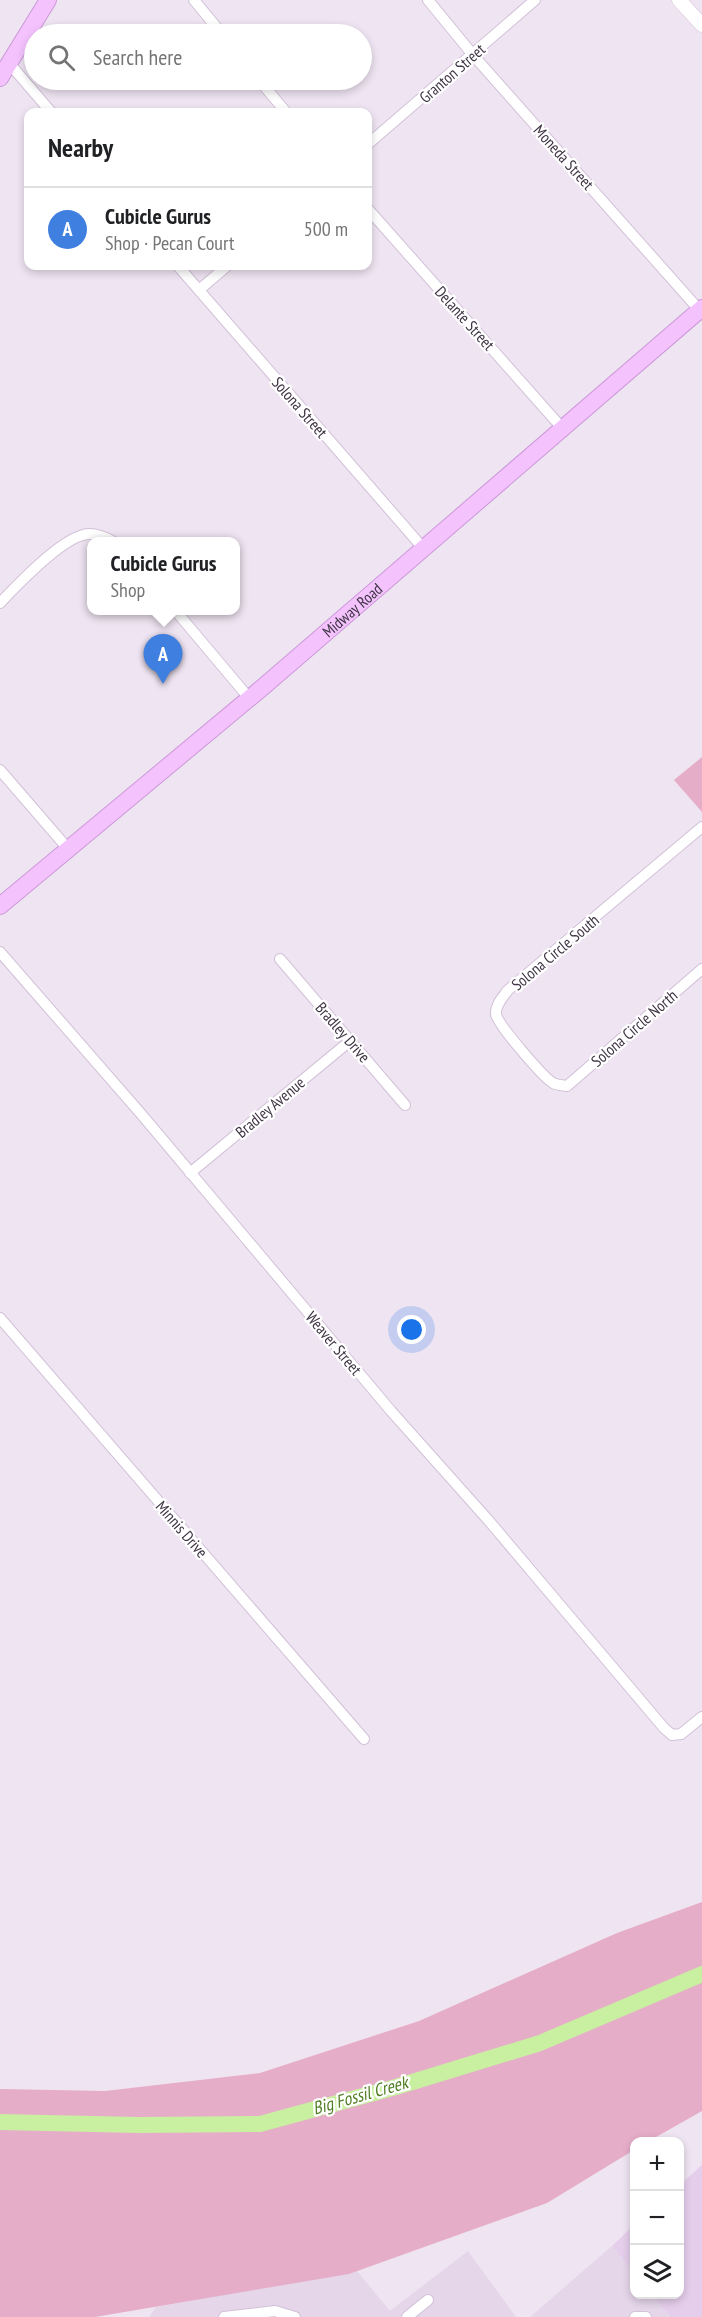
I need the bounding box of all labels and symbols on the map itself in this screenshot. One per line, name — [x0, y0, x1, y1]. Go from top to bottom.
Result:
street label: Granton Street — [415, 39, 489, 107]
street label: Moneda Street — [530, 120, 599, 194]
street label: Delante Street — [431, 282, 499, 355]
street label: Solona Street — [268, 372, 332, 442]
street label: Midway Road — [318, 579, 386, 641]
pin: A — [144, 634, 182, 684]
street label: Solona Circle South — [507, 910, 603, 994]
street label: Solona Circle North — [587, 985, 681, 1071]
street label: Bradley Drive — [311, 998, 375, 1066]
street label: Bradley Avenue — [231, 1072, 309, 1142]
street label: Weaver Street — [302, 1307, 367, 1379]
your location — [397, 1315, 426, 1344]
street label: Minnis Drive — [152, 1496, 212, 1562]
water label: Big Fossil Creek — [310, 2070, 412, 2120]

